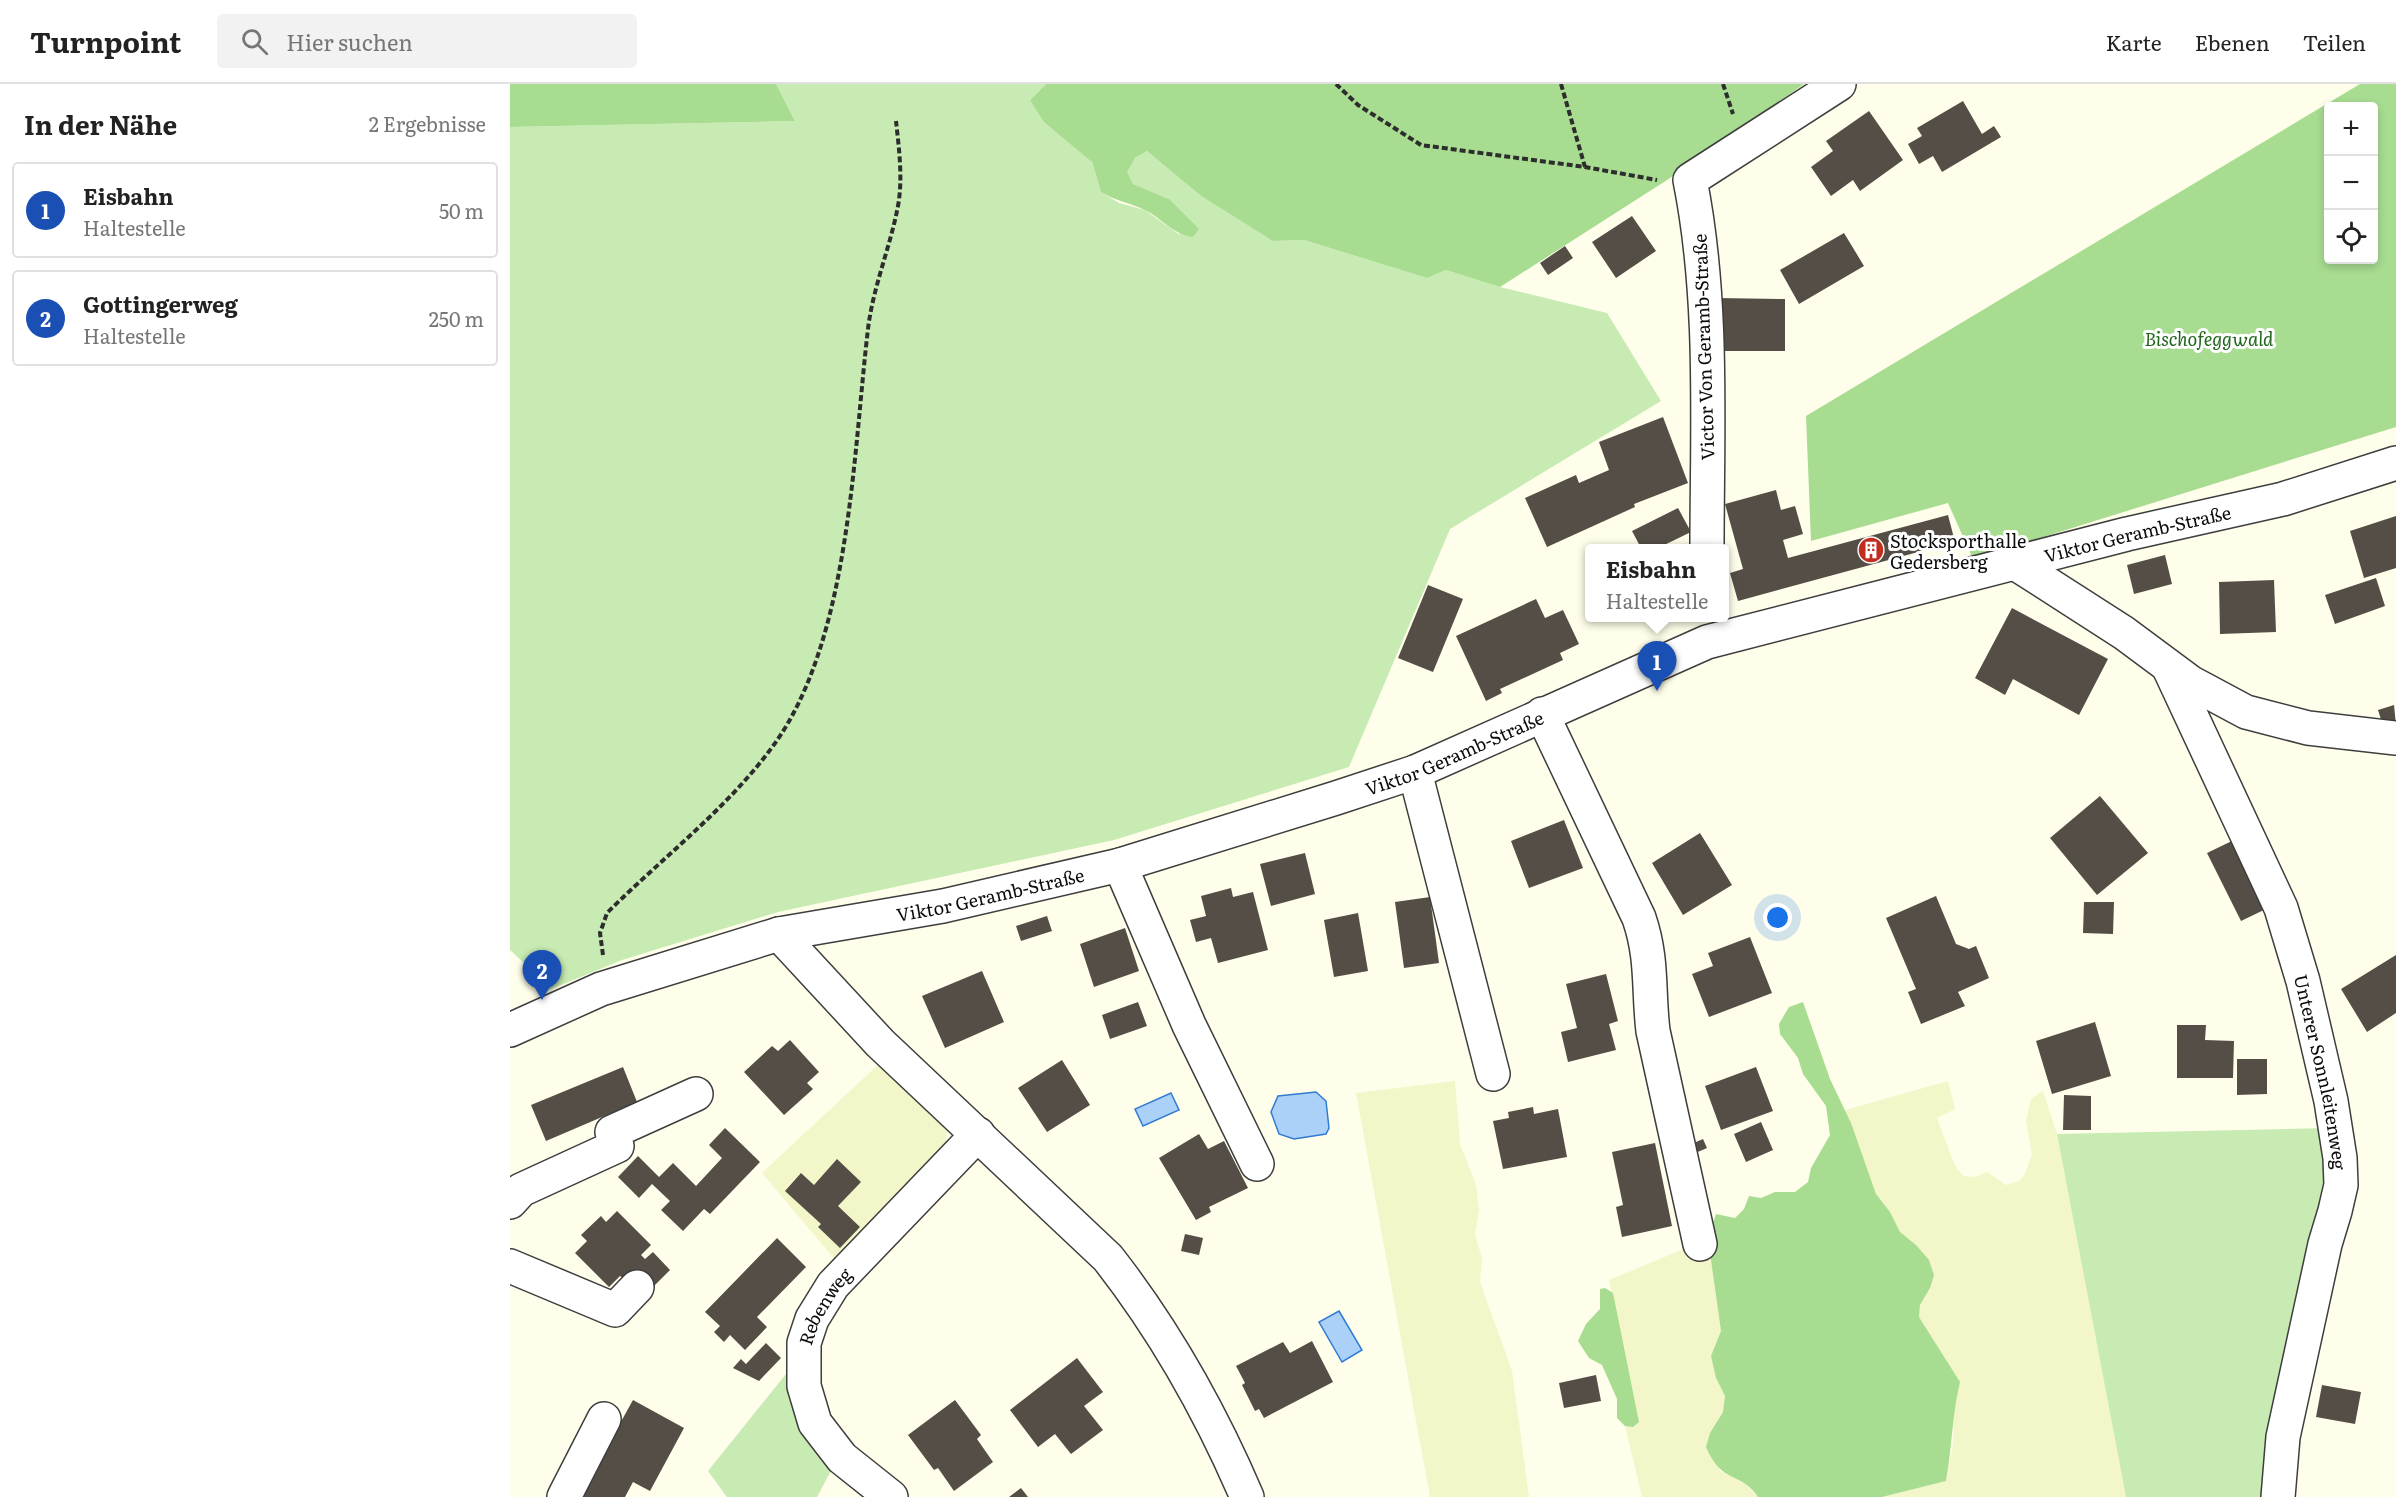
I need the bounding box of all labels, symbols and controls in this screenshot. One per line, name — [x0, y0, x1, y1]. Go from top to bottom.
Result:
search box — [217, 14, 637, 68]
text: Turnpoint — [30, 20, 181, 62]
icon: search — [238, 25, 271, 58]
text: Hier suchen — [286, 25, 413, 58]
text: Karte — [2106, 26, 2162, 57]
text: Ebenen — [2195, 26, 2270, 57]
text: Teilen — [2303, 26, 2366, 57]
map controls — [2324, 102, 2378, 264]
button: + — [2324, 102, 2378, 156]
text: In der Nähe — [24, 104, 177, 143]
text: 2 Ergebnisse — [369, 108, 486, 138]
button: − — [2324, 156, 2378, 210]
text: Eisbahn — [83, 179, 174, 212]
text: 1 — [41, 195, 50, 225]
text: 50 m — [439, 195, 484, 225]
button: locate — [2324, 210, 2378, 264]
text: Haltestelle — [83, 212, 186, 242]
street label: Victor Von Geramb-Straße — [1686, 233, 1720, 461]
text: Gottingerweg — [83, 287, 238, 320]
text: 2 — [40, 303, 51, 333]
text: 250 m — [429, 303, 484, 333]
text: Haltestelle — [83, 320, 186, 350]
park label: Bischofeggwald — [2145, 325, 2274, 352]
street label: Viktor Geramb-Straße — [2041, 498, 2233, 568]
place label: Stocksporthalle Gedersberg — [1890, 527, 2026, 575]
building icon: Stocksporthalle Gedersberg — [1856, 535, 1886, 565]
popup — [1585, 544, 1729, 622]
text: Eisbahn — [1606, 552, 1696, 585]
text: Haltestelle — [1606, 585, 1708, 615]
pin: 1 — [1638, 642, 1676, 691]
street label: Viktor Geramb-Straße — [1361, 703, 1548, 801]
street label: Viktor Geramb-Straße — [894, 860, 1086, 927]
your location — [1763, 903, 1792, 932]
pin: 2 — [522, 950, 561, 1000]
street label: Unterer Sonnleitenweg — [2288, 971, 2354, 1171]
street label: Rebenweg — [791, 1260, 858, 1348]

